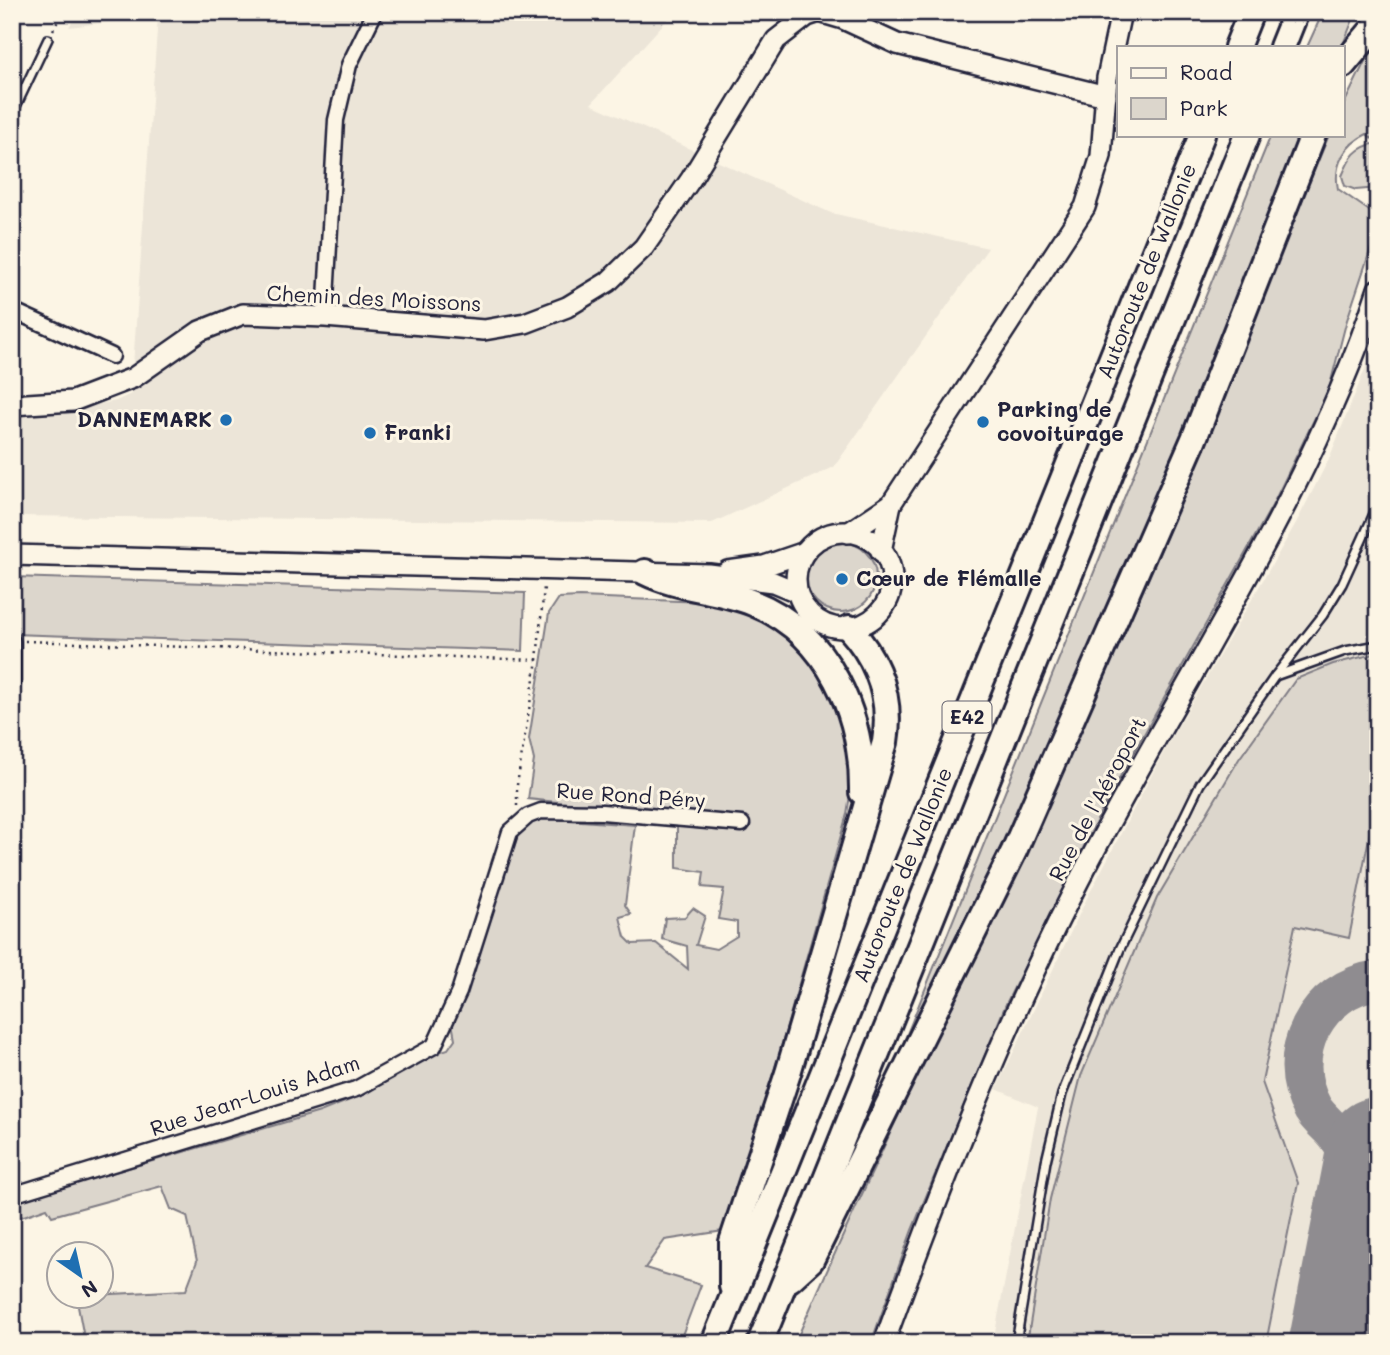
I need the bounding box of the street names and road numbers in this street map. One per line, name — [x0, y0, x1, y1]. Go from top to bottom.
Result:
street label: Autoroute de Wallonie — [1090, 159, 1201, 382]
street label: Chemin des Moissons — [266, 278, 482, 317]
road number: E42 — [942, 702, 992, 732]
street label: Rue de l'Aéroport — [1042, 711, 1151, 885]
street label: Autoroute de Wallonie — [846, 763, 957, 986]
street label: Rue Rond Péry — [556, 776, 707, 813]
street label: Rue Jean-Louis Adam — [146, 1048, 363, 1141]

